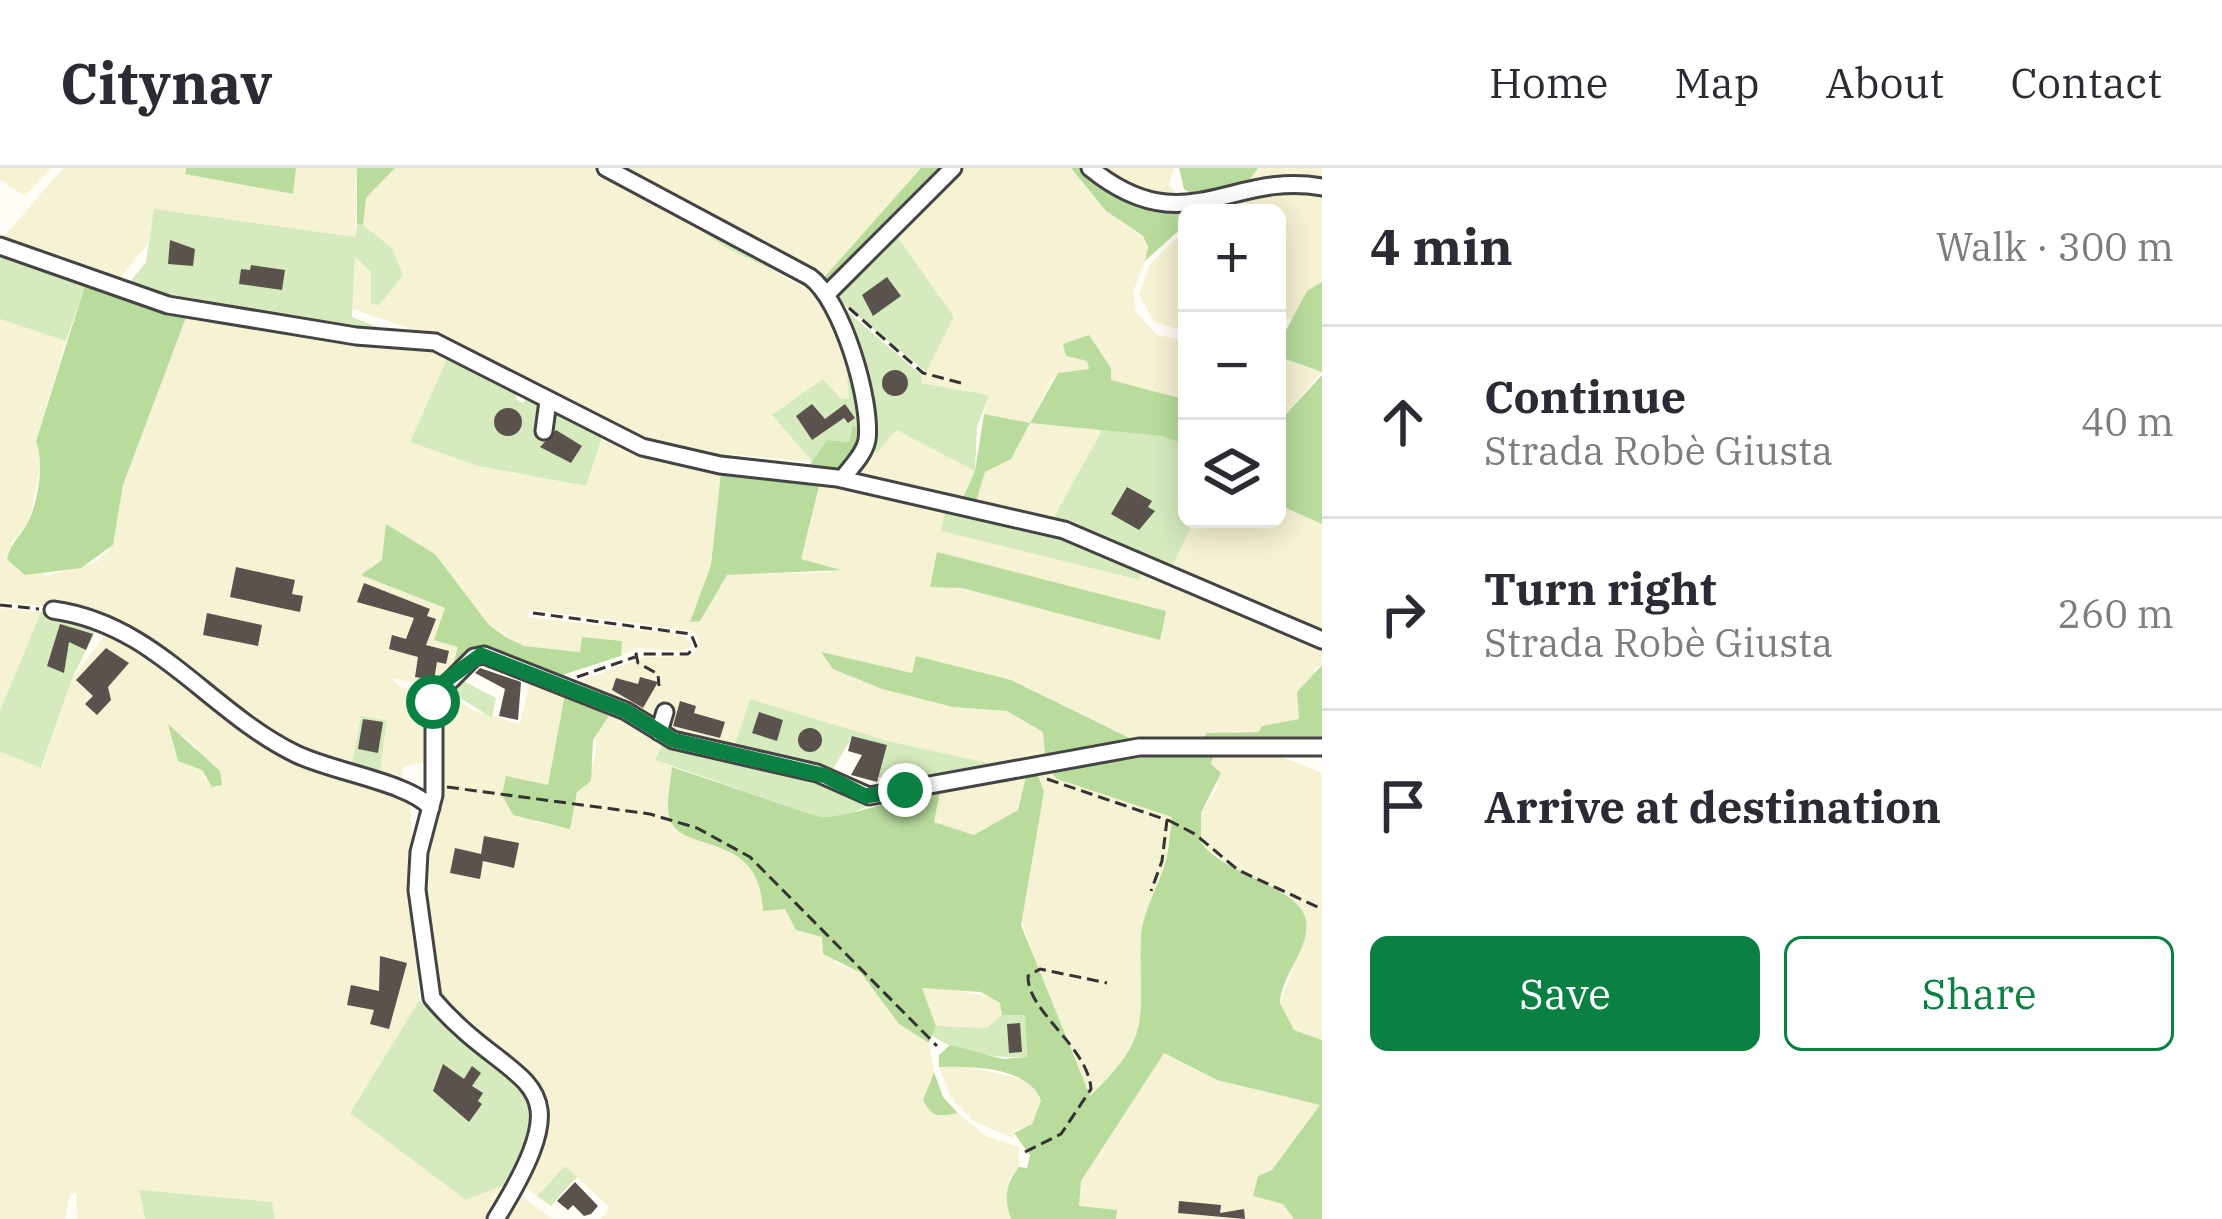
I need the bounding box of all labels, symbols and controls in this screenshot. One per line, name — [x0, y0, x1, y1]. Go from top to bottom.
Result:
text: Citynav — [60, 46, 273, 120]
text: Home — [1489, 55, 1608, 110]
text: Map — [1674, 55, 1760, 110]
text: About — [1826, 55, 1944, 110]
text: Contact — [2010, 55, 2162, 110]
map controls — [1178, 204, 1286, 528]
button: + — [1178, 204, 1286, 312]
text: 4 min — [1370, 213, 1513, 279]
text: Walk · 300 m — [1936, 221, 2174, 272]
button: − — [1178, 312, 1286, 420]
text: Continue — [1484, 367, 1686, 425]
icon: ahead — [1370, 389, 1436, 455]
text: 40 m — [2081, 396, 2174, 447]
button: layers — [1178, 420, 1286, 528]
text: Strada Robè Giusta — [1484, 425, 1833, 476]
text: Turn right — [1484, 559, 1716, 617]
icon: right — [1370, 581, 1436, 647]
text: 260 m — [2058, 588, 2174, 639]
text: Strada Robè Giusta — [1484, 617, 1833, 668]
route start — [406, 675, 460, 729]
route end — [878, 763, 932, 817]
icon: arrive — [1370, 773, 1436, 839]
text: Arrive at destination — [1484, 777, 1941, 835]
button: Save — [1370, 936, 1760, 1051]
button: Share — [1784, 936, 2174, 1051]

